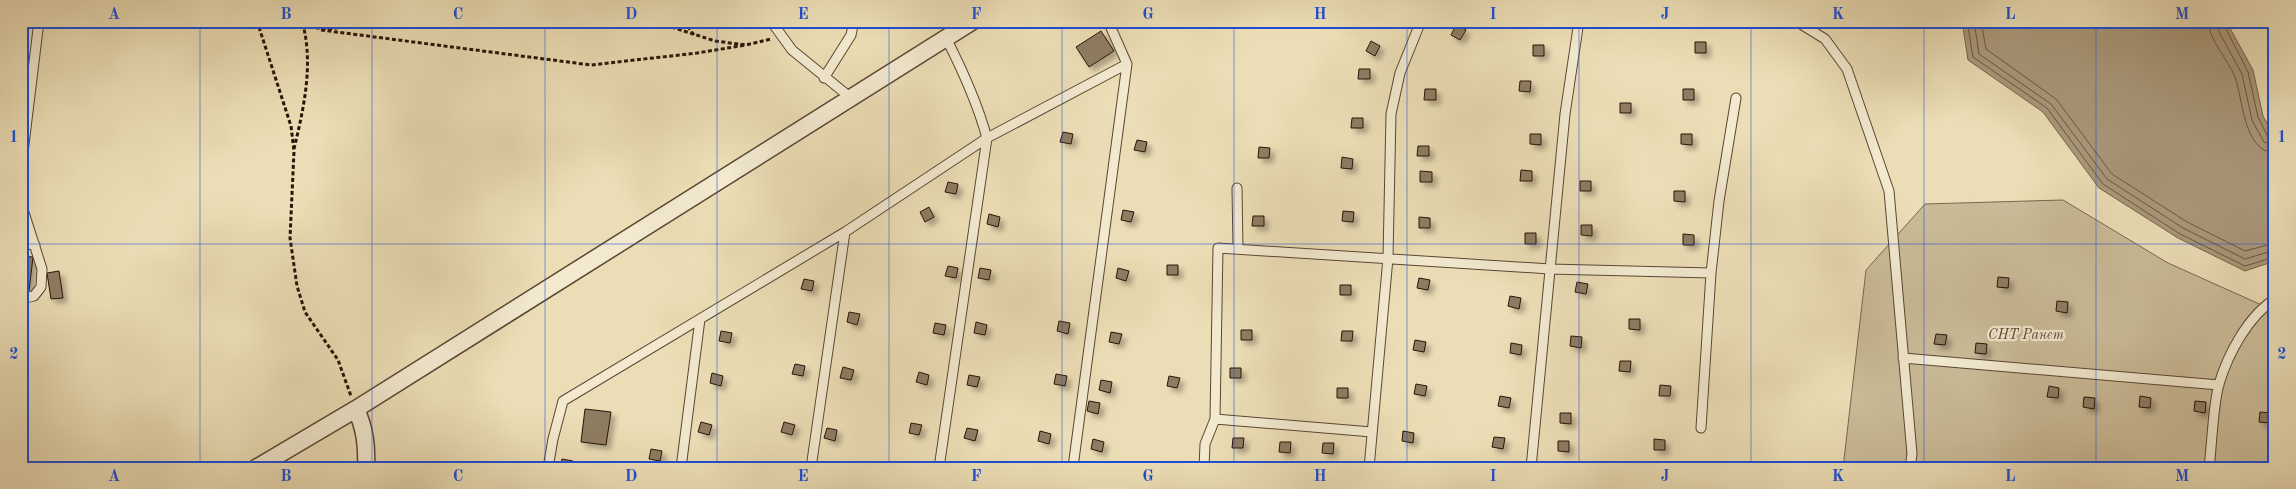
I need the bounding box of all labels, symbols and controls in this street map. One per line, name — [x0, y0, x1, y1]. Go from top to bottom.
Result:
text: A — [108, 7, 120, 23]
text: B — [280, 7, 292, 23]
text: C — [453, 7, 463, 23]
text: D — [625, 7, 637, 23]
text: E — [797, 7, 809, 23]
text: F — [971, 7, 982, 23]
text: G — [1142, 7, 1154, 23]
text: H — [1313, 7, 1327, 23]
text: I — [1489, 7, 1497, 23]
text: J — [1661, 7, 1670, 23]
text: K — [1832, 7, 1844, 23]
text: L — [2005, 7, 2016, 23]
text: M — [2175, 7, 2189, 23]
text: 1 — [9, 130, 19, 146]
text: 1 — [2277, 130, 2287, 146]
park label: СНТ Ранет — [1988, 328, 2064, 342]
text: 2 — [9, 347, 19, 363]
text: 2 — [2277, 347, 2287, 363]
text: A — [108, 469, 120, 485]
text: B — [280, 469, 292, 485]
text: C — [453, 469, 463, 485]
text: D — [625, 469, 637, 485]
text: E — [797, 469, 809, 485]
text: F — [971, 469, 982, 485]
text: G — [1142, 469, 1154, 485]
text: H — [1313, 469, 1327, 485]
text: I — [1489, 469, 1497, 485]
text: J — [1661, 469, 1670, 485]
text: K — [1832, 469, 1844, 485]
text: L — [2005, 469, 2016, 485]
text: M — [2175, 469, 2189, 485]

